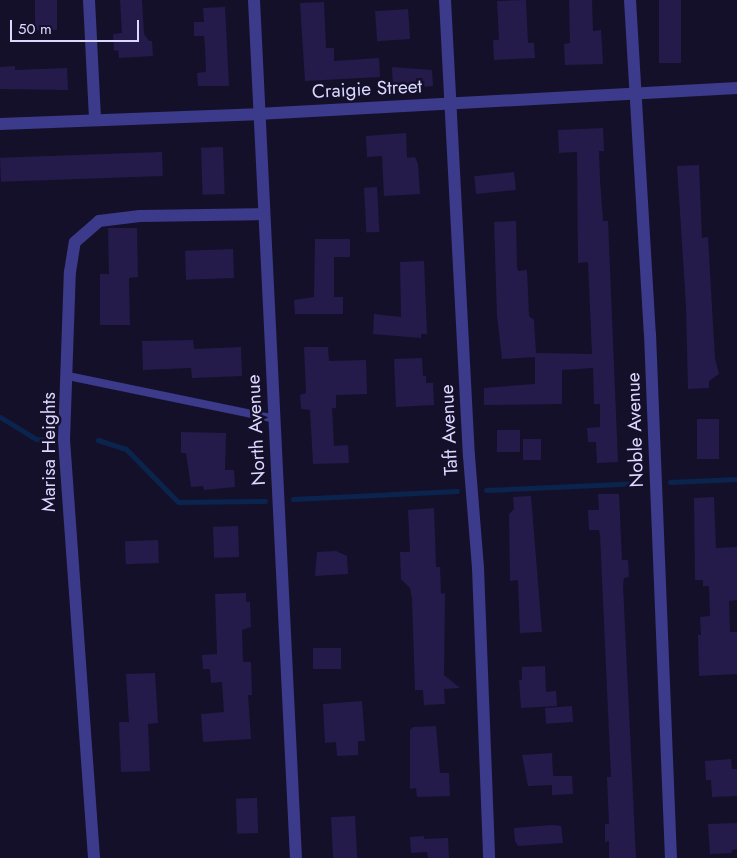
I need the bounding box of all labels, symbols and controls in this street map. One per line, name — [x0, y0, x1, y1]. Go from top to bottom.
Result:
scale bar — [12, 10, 141, 42]
text: 50 m — [18, 18, 52, 40]
street label: Craigie Street — [311, 75, 423, 103]
street label: Noble Avenue — [622, 372, 648, 488]
street label: North Avenue — [242, 374, 270, 486]
street label: Taft Avenue — [435, 384, 463, 476]
street label: Marisa Heights — [38, 392, 60, 512]

